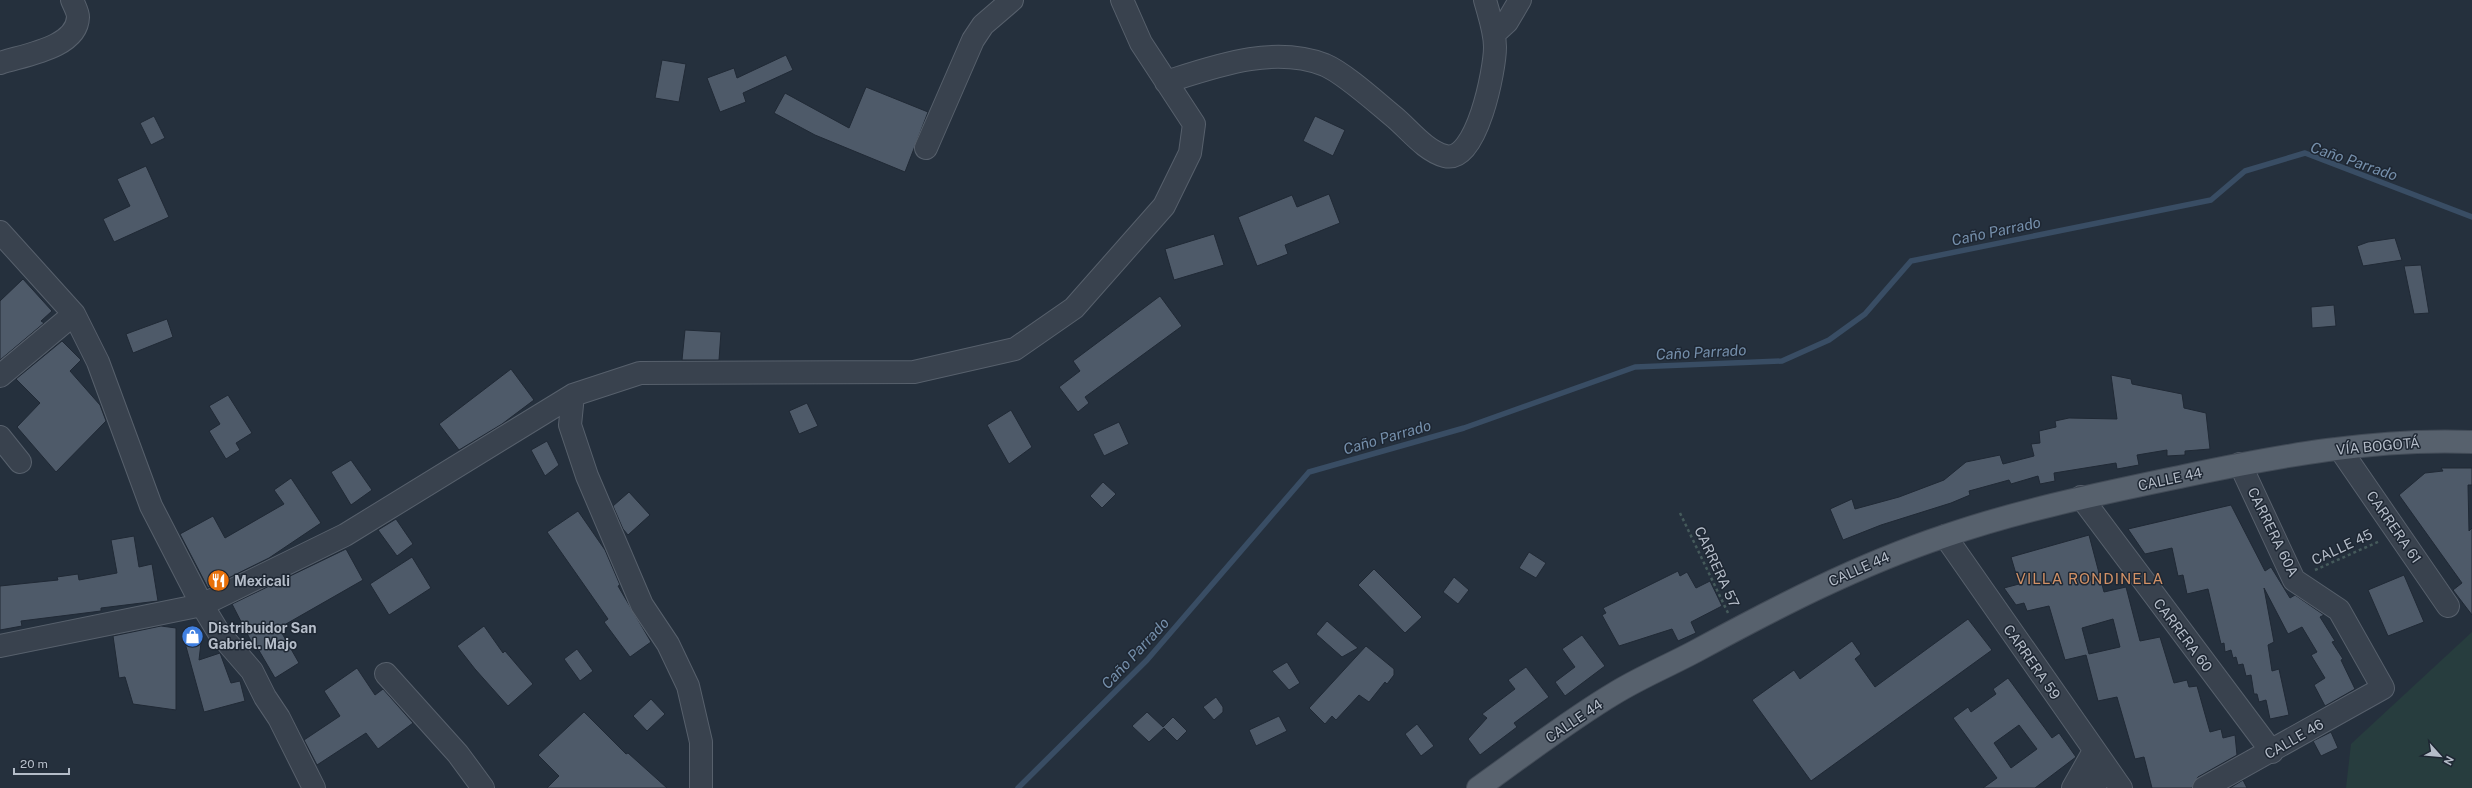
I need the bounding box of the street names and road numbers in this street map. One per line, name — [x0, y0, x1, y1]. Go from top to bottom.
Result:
street label: VÍA BOGOTÁ — [2335, 433, 2421, 458]
street label: CALLE 44 — [2136, 464, 2204, 494]
street label: CARRERA 60A — [2245, 485, 2301, 579]
street label: CARRERA 61 — [2363, 488, 2425, 566]
street label: CARRERA 57 — [1691, 524, 1743, 610]
street label: CALLE 45 — [2309, 526, 2375, 568]
street label: CALLE 44 — [1826, 548, 1892, 590]
street label: CARRERA 60 — [2150, 595, 2216, 675]
street label: CARRERA 59 — [2000, 621, 2064, 703]
street label: CALLE 44 — [1542, 696, 1606, 746]
street label: CALLE 46 — [2262, 716, 2326, 762]

